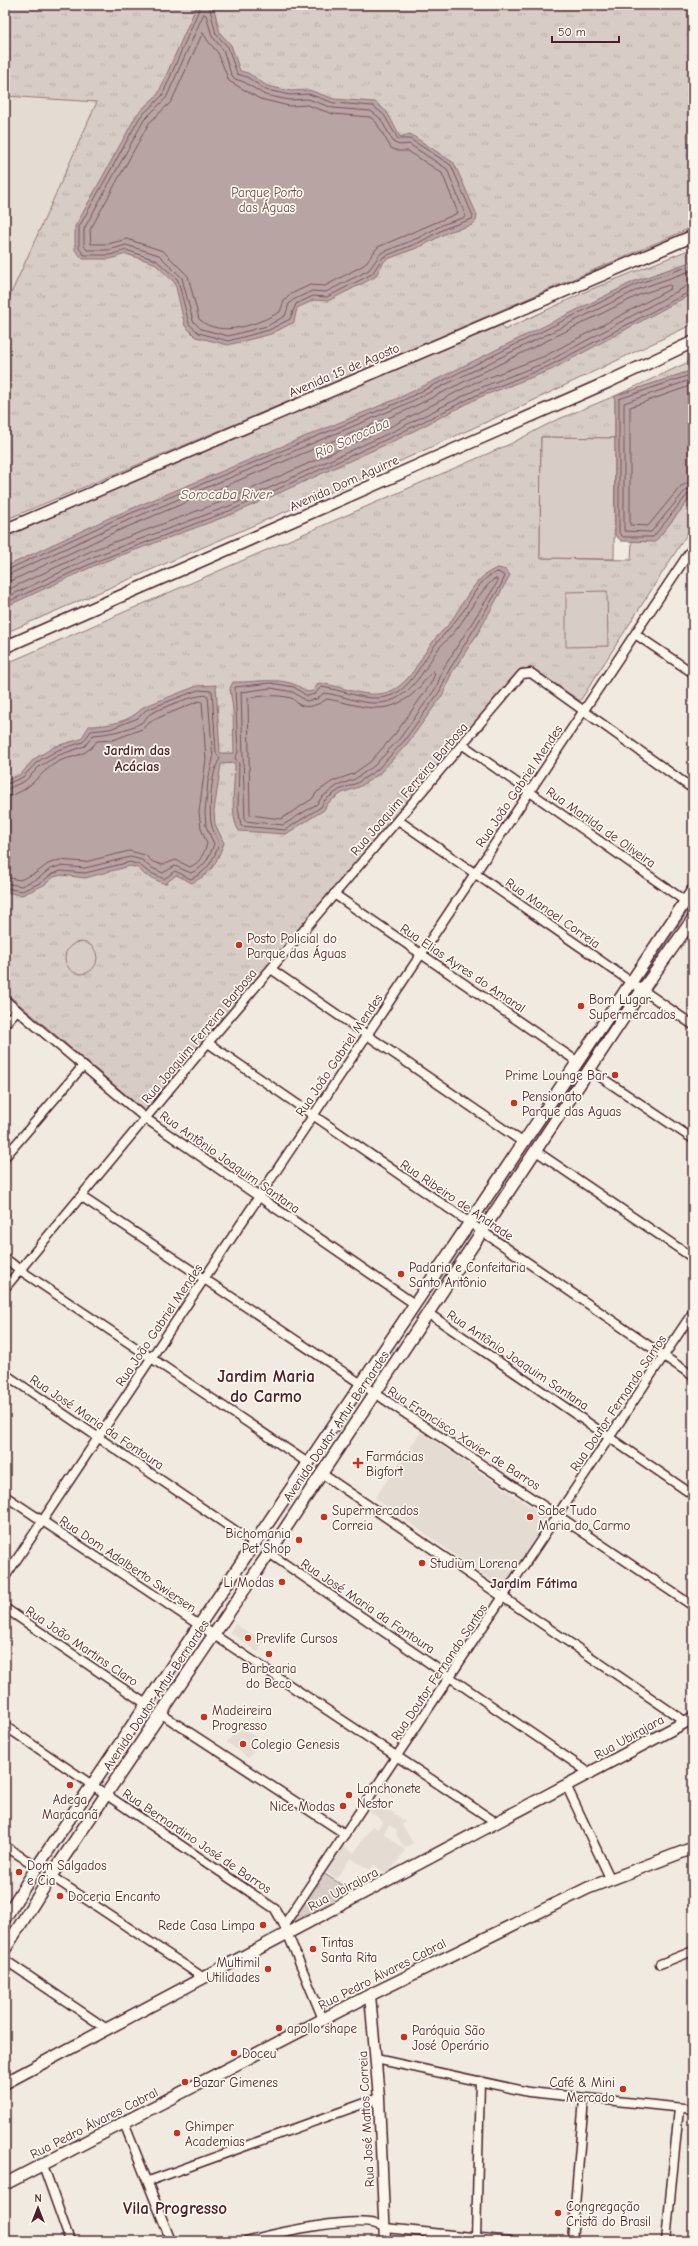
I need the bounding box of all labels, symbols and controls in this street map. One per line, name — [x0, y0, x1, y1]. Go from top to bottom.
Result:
scale bar — [552, 18, 619, 44]
text: 50 m — [558, 25, 586, 39]
park label: Parque Porto das Águas — [231, 185, 303, 215]
street label: Avenida 15 de Agosto — [287, 340, 402, 400]
water label: Rio Sorocaba — [312, 414, 392, 462]
street label: Avenida Dom Aguirre — [287, 452, 401, 514]
water label: Sorocaba River — [181, 486, 273, 503]
street label: Rua Joaquim Ferreira Barbosa — [347, 720, 471, 858]
street label: Rua João Gabriel Mendes — [472, 722, 566, 850]
district label: Jardim das Acácias — [104, 742, 170, 775]
street label: Rua Marilda de Oliveira — [543, 784, 659, 870]
street label: Rua Manoel Correia — [503, 875, 603, 951]
street label: Rua Elias Ayres do Amaral — [398, 920, 528, 1016]
place label: Posto Policial do Parque das Águas — [247, 931, 346, 961]
marker: Posto Policial do Parque das Águas — [234, 940, 244, 950]
street label: Rua Joaquim Ferreira Barbosa — [138, 966, 260, 1106]
street label: Rua João Gabriel Mendes — [292, 991, 386, 1119]
place label: Bom Lugar Supermercados — [589, 992, 676, 1022]
marker: Bom Lugar Supermercados — [576, 1001, 586, 1011]
place label: Prime Lounge Bar — [505, 1068, 608, 1083]
marker: Prime Lounge Bar — [610, 1070, 620, 1080]
place label: Pensionato Parque das Aguas — [522, 1089, 621, 1119]
marker: Pensionato Parque das Aguas — [509, 1098, 519, 1108]
street label: Rua Antônio Joaquim Santana — [157, 1108, 303, 1216]
street label: Rua Ribeiro de Andrade — [398, 1157, 517, 1244]
place label: Padaria e Confeitaria Santo Antônio — [409, 1260, 526, 1290]
street label: Rua João Gabriel Mendes — [112, 1261, 206, 1389]
marker: Padaria e Confeitaria Santo Antônio — [396, 1269, 406, 1279]
street label: Rua Antônio Joaquim Santana — [444, 1307, 592, 1413]
street label: Rua Doutor Fernando Santos — [567, 1332, 669, 1474]
street label: Avenida Doutor Artur Bernardes — [280, 1348, 392, 1504]
district label: Jardim Maria do Carmo — [217, 1367, 315, 1406]
street label: Rua José Maria da Fontoura — [27, 1371, 167, 1473]
street label: Rua Francisco Xavier de Barros — [385, 1383, 543, 1493]
place label: Farmácias Bigfort — [366, 1449, 423, 1479]
marker: Farmácias Bigfort — [353, 1458, 363, 1468]
place label: Supermercados Correia — [332, 1503, 419, 1533]
place label: Sabe Tudo Maria do Carmo — [538, 1503, 630, 1533]
marker: Supermercados Correia — [319, 1512, 329, 1522]
marker: Sabe Tudo Maria do Carmo — [525, 1512, 535, 1522]
street label: Rua Dom Adalberto Swiersen — [57, 1513, 199, 1615]
place label: Bichomania Pet Shop — [226, 1526, 291, 1556]
marker: Bichomania Pet Shop — [294, 1535, 304, 1545]
street label: Rua José Maria da Fontoura — [298, 1555, 438, 1657]
place label: Studium Lorena — [430, 1556, 518, 1571]
marker: Studium Lorena — [417, 1558, 427, 1568]
place label: Li Modas — [223, 1575, 274, 1590]
district label: Jardim Fátima — [490, 1575, 578, 1592]
marker: Li Modas — [277, 1577, 287, 1587]
street label: Rua Doutor Fernando Santos — [388, 1601, 490, 1743]
street label: Rua João Martins Claro — [23, 1603, 141, 1689]
street label: Avenida Doutor Artur Bernardes — [100, 1617, 212, 1773]
place label: Prevlife Cursos — [256, 1631, 338, 1646]
marker: Prevlife Cursos — [243, 1633, 253, 1643]
marker: Barbearia do Beco — [264, 1649, 274, 1659]
place label: Barbearia do Beco — [242, 1661, 296, 1691]
place label: Madeireira Progresso — [212, 1703, 272, 1733]
marker: Madeireira Progresso — [199, 1712, 209, 1722]
street label: Rua Ubirajara — [592, 1712, 666, 1762]
place label: Colegio Genesis — [251, 1737, 340, 1752]
marker: Colegio Genesis — [238, 1739, 248, 1749]
marker: Adega Maracanã — [65, 1780, 75, 1790]
place label: Lanchonete Nestor — [357, 1781, 421, 1811]
street label: Rua Bernardino José de Barros — [120, 1786, 274, 1896]
marker: Lanchonete Nestor — [344, 1790, 354, 1800]
place label: Adega Maracanã — [42, 1792, 98, 1822]
place label: Nice Modas — [270, 1799, 335, 1814]
marker: Nice Modas — [338, 1801, 348, 1811]
place label: Dom Salgados e Cia — [27, 1858, 107, 1888]
street label: Rua Ubirajara — [305, 1864, 381, 1914]
marker: Dom Salgados e Cia — [14, 1867, 24, 1877]
place label: Doceria Encanto — [68, 1889, 161, 1904]
marker: Doceria Encanto — [55, 1891, 65, 1901]
place label: Rede Casa Limpa — [158, 1918, 255, 1933]
marker: Rede Casa Limpa — [258, 1920, 268, 1930]
street label: Rua Pedro Álvares Cabral — [315, 1934, 448, 2013]
place label: Tintas Santa Rita — [321, 1935, 377, 1965]
marker: Tintas Santa Rita — [308, 1944, 318, 1954]
place label: Multimil Utilidades — [206, 1955, 260, 1985]
marker: Multimil Utilidades — [263, 1964, 273, 1974]
place label: apollo shape — [287, 2021, 357, 2036]
marker: apollo shape — [274, 2023, 284, 2033]
place label: Paróquia São José Operário — [412, 2023, 489, 2053]
marker: Paróquia São José Operário — [399, 2032, 409, 2042]
place label: Doceu — [242, 2046, 276, 2061]
marker: Doceu — [229, 2048, 239, 2058]
street label: Rua José Mattos Correia — [355, 2050, 377, 2188]
place label: Bazar Gimenes — [193, 2075, 278, 2090]
place label: Café & Mini Mercado — [550, 2075, 615, 2105]
marker: Bazar Gimenes — [180, 2077, 190, 2087]
street label: Rua Pedro Álvares Cabral — [27, 2083, 160, 2162]
marker: Café & Mini Mercado — [618, 2084, 628, 2094]
place label: Ghimper Academias — [185, 2119, 245, 2149]
marker: Ghimper Academias — [172, 2128, 182, 2138]
north arrow — [18, 2188, 58, 2228]
text: N — [34, 2192, 42, 2205]
district label: Vila Progresso — [123, 2199, 227, 2218]
place label: Congregação Cristã do Brasil — [566, 2199, 651, 2229]
marker: Congregação Cristã do Brasil — [553, 2208, 563, 2218]

